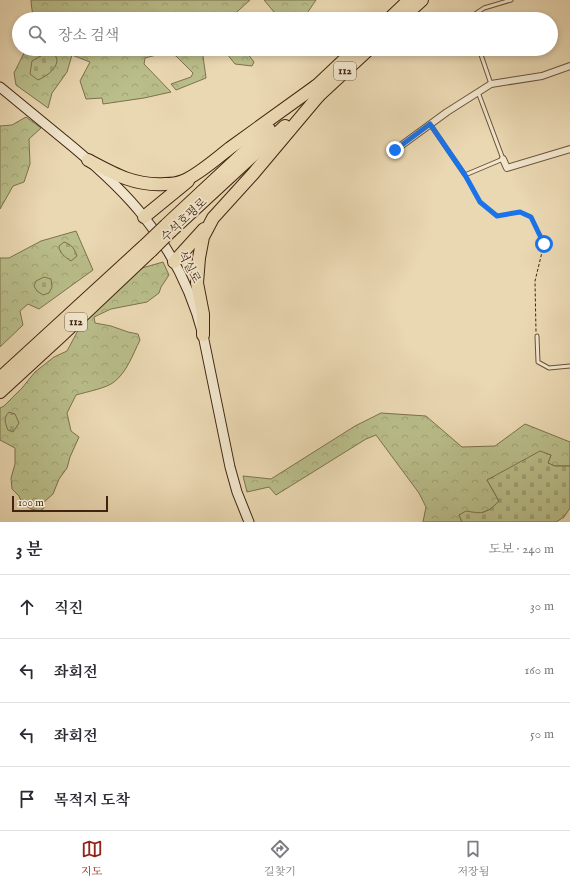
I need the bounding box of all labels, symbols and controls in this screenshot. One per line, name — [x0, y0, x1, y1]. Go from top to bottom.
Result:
search box — [12, 12, 558, 56]
icon: search — [26, 23, 48, 45]
text: 장소 검색 — [58, 26, 119, 45]
road number: 112 — [334, 62, 356, 80]
route end — [386, 141, 404, 159]
street label: 수석호평로 — [158, 194, 211, 245]
route start — [535, 235, 553, 253]
street label: 석실로 — [174, 248, 204, 286]
road number: 112 — [65, 313, 87, 331]
scale bar — [12, 494, 108, 513]
text: 100 m — [18, 496, 44, 510]
text: 3 분 — [16, 540, 42, 561]
text: 도보 · 240 m — [489, 541, 554, 558]
icon: ahead — [16, 596, 38, 618]
text: 30 m — [530, 598, 554, 615]
text: 직진 — [54, 599, 83, 618]
icon: left — [16, 660, 38, 682]
text: 160 m — [524, 662, 554, 679]
text: 좌회전 — [54, 663, 97, 682]
icon: left — [16, 724, 38, 746]
text: 50 m — [530, 726, 554, 743]
text: 좌회전 — [54, 727, 97, 746]
icon: arrive — [16, 788, 38, 810]
text: 목적지 도착 — [54, 791, 130, 810]
tab: 지도 — [81, 838, 103, 879]
tab: 길찾기 — [264, 838, 296, 879]
tab: 저장됨 — [457, 838, 489, 879]

